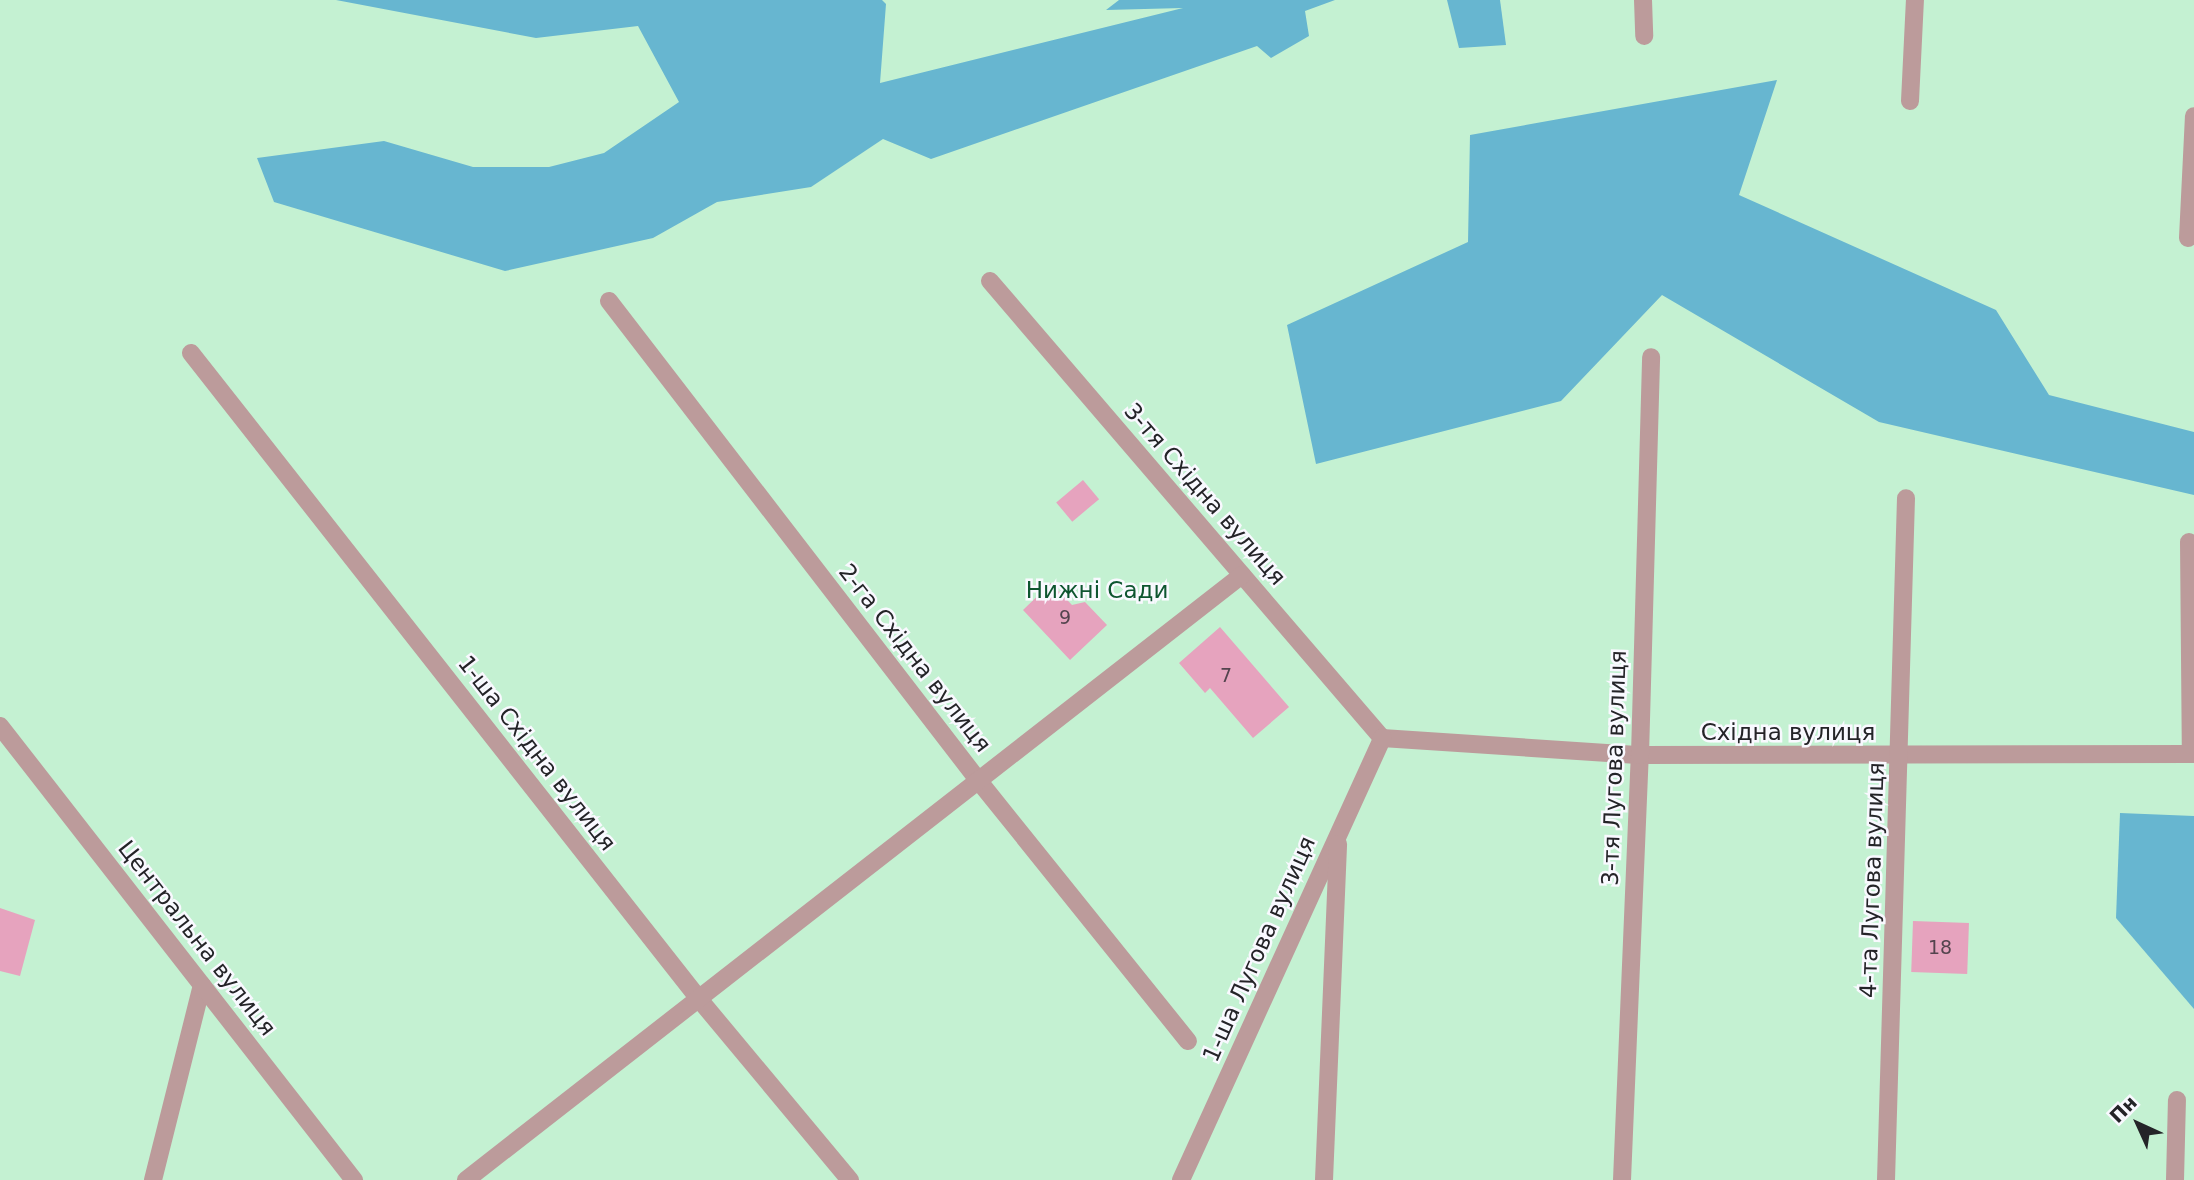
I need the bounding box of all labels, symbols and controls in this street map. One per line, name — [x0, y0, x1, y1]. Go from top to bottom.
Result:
street label: 3-тя Східна вулиця — [1118, 397, 1292, 591]
street label: 2-га Східна вулиця — [833, 558, 997, 758]
park label: Нижні Сади — [1026, 576, 1168, 604]
house number: 9 — [1059, 607, 1071, 629]
street label: 1-ша Східна вулиця — [452, 650, 622, 856]
street label: 3-тя Лугова вулиця — [1596, 650, 1632, 886]
house number: 7 — [1220, 665, 1232, 687]
street label: Східна вулиця — [1701, 718, 1875, 746]
street label: 4-та Лугова вулиця — [1854, 762, 1890, 998]
street label: 1-ша Лугова вулиця — [1197, 832, 1321, 1066]
street label: Центральна вулиця — [112, 835, 282, 1041]
house number: 18 — [1928, 937, 1952, 959]
north arrow — [2103, 1089, 2173, 1159]
text: Пн — [2105, 1091, 2141, 1127]

